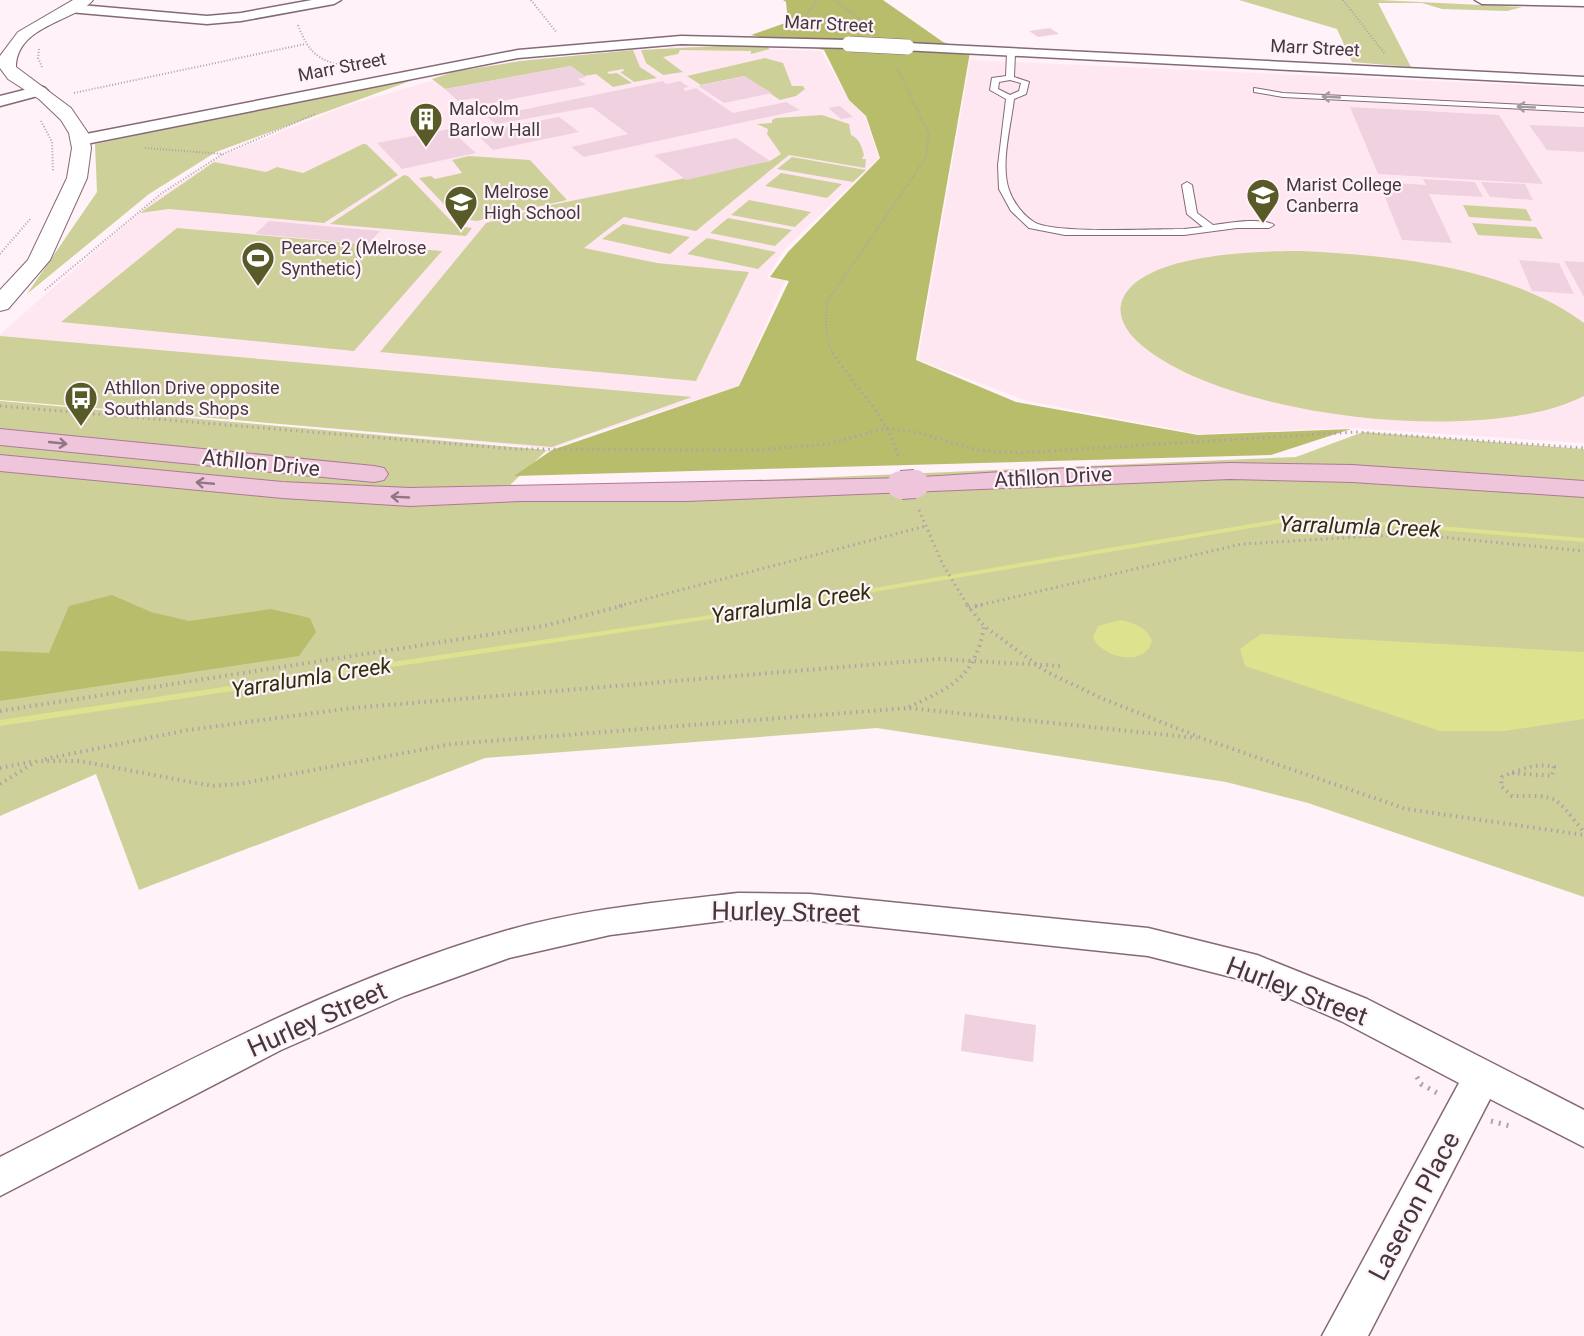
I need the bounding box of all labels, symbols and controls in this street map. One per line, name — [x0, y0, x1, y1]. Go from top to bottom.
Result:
street label: Marr Street — [784, 11, 874, 36]
street label: Marr Street — [1270, 35, 1360, 60]
street label: Marr Street — [296, 48, 388, 85]
one-way arrow — [1321, 92, 1341, 103]
place label: Malcolm Barlow Hall — [449, 98, 540, 140]
building icon: Malcolm Barlow Hall — [408, 101, 444, 148]
one-way arrow — [1516, 101, 1536, 112]
place label: Marist College Canberra — [1286, 174, 1402, 216]
school or university icon: Marist College Canberra — [1245, 177, 1281, 224]
place label: Melrose High School — [484, 181, 581, 223]
school or university icon: Melrose High School — [443, 184, 479, 231]
place label: Pearce 2 (Melrose Synthetic) — [281, 237, 426, 280]
sports icon: Pearce 2 (Melrose Synthetic) — [240, 240, 276, 287]
place label: Athllon Drive opposite Southlands Shops — [104, 377, 280, 419]
bus stop icon: Athllon Drive opposite Southlands Shops — [63, 380, 99, 427]
one-way arrow — [48, 438, 68, 449]
street label: Athllon Drive — [201, 445, 321, 481]
street label: Athllon Drive — [993, 462, 1113, 492]
one-way arrow — [196, 477, 216, 488]
one-way arrow — [390, 491, 410, 502]
water label: Yarralumla Creek — [1279, 511, 1442, 542]
water label: Yarralumla Creek — [709, 578, 874, 628]
water label: Yarralumla Creek — [229, 652, 394, 702]
street label: Hurley Street — [711, 896, 861, 928]
street label: Hurley Street — [1222, 950, 1372, 1032]
street label: Hurley Street — [243, 975, 391, 1063]
street label: Laseron Place — [1362, 1127, 1466, 1285]

